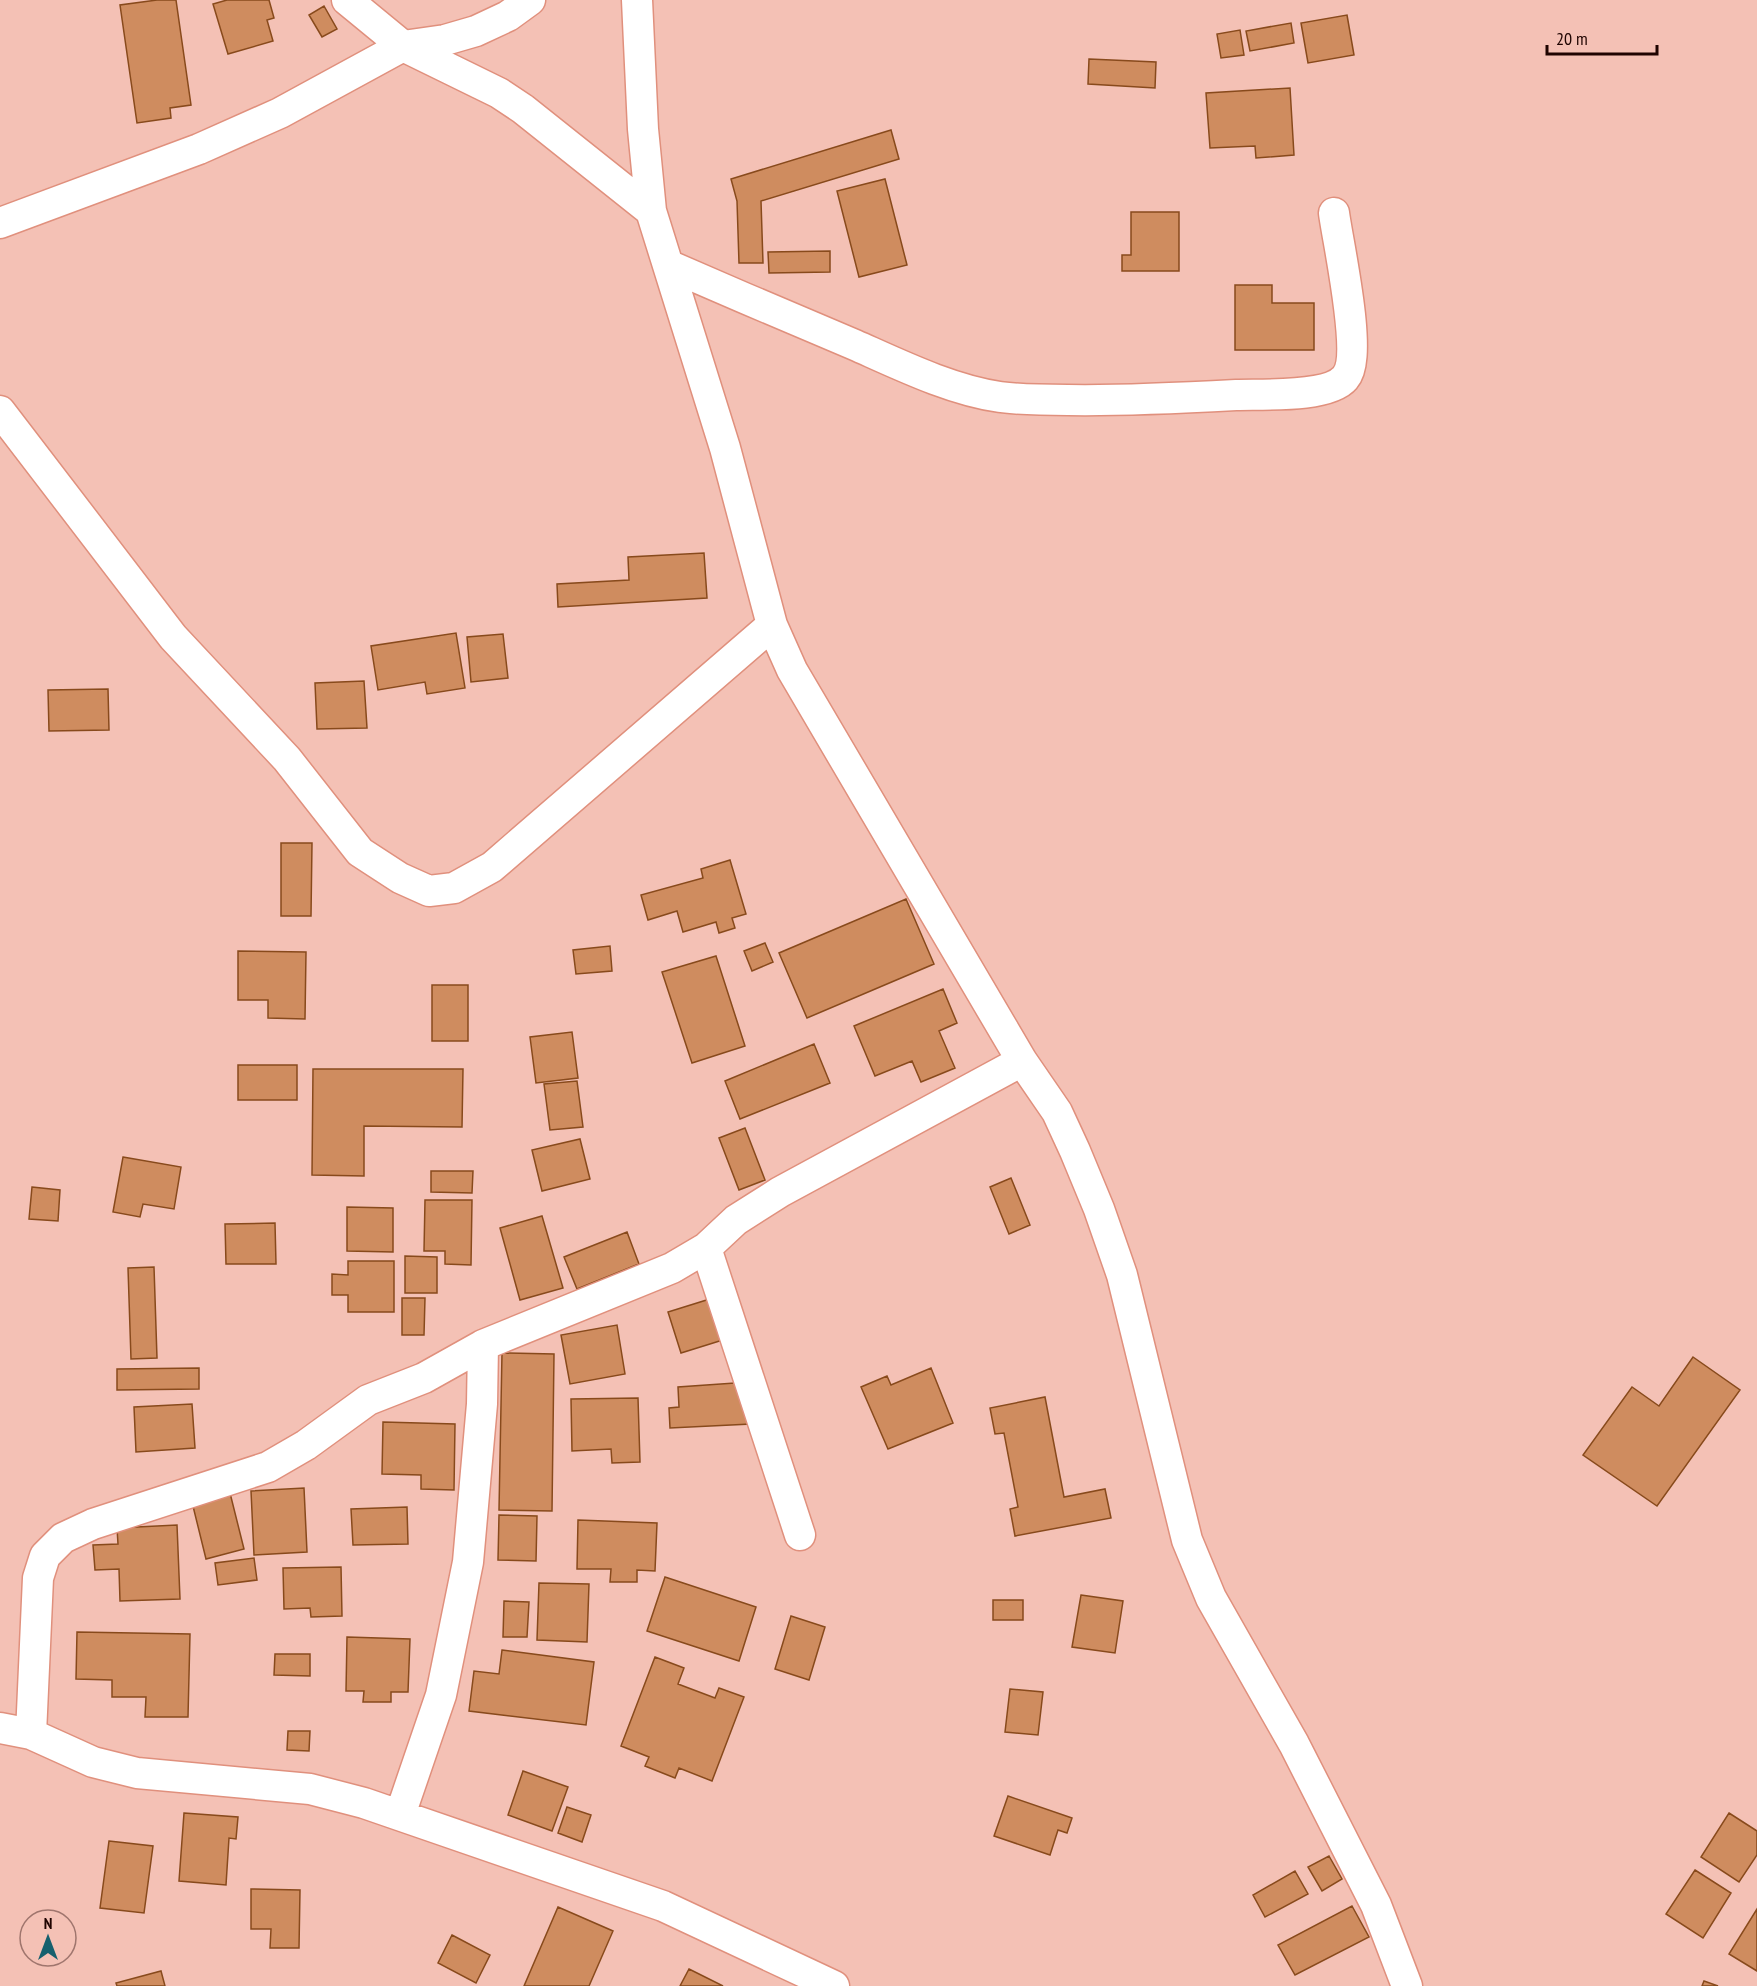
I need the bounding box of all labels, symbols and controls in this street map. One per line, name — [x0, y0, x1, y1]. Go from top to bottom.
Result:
scale bar — [1547, 18, 1656, 56]
text: 20 m — [1556, 27, 1588, 50]
north arrow — [18, 1908, 78, 1968]
text: N — [44, 1913, 52, 1933]

